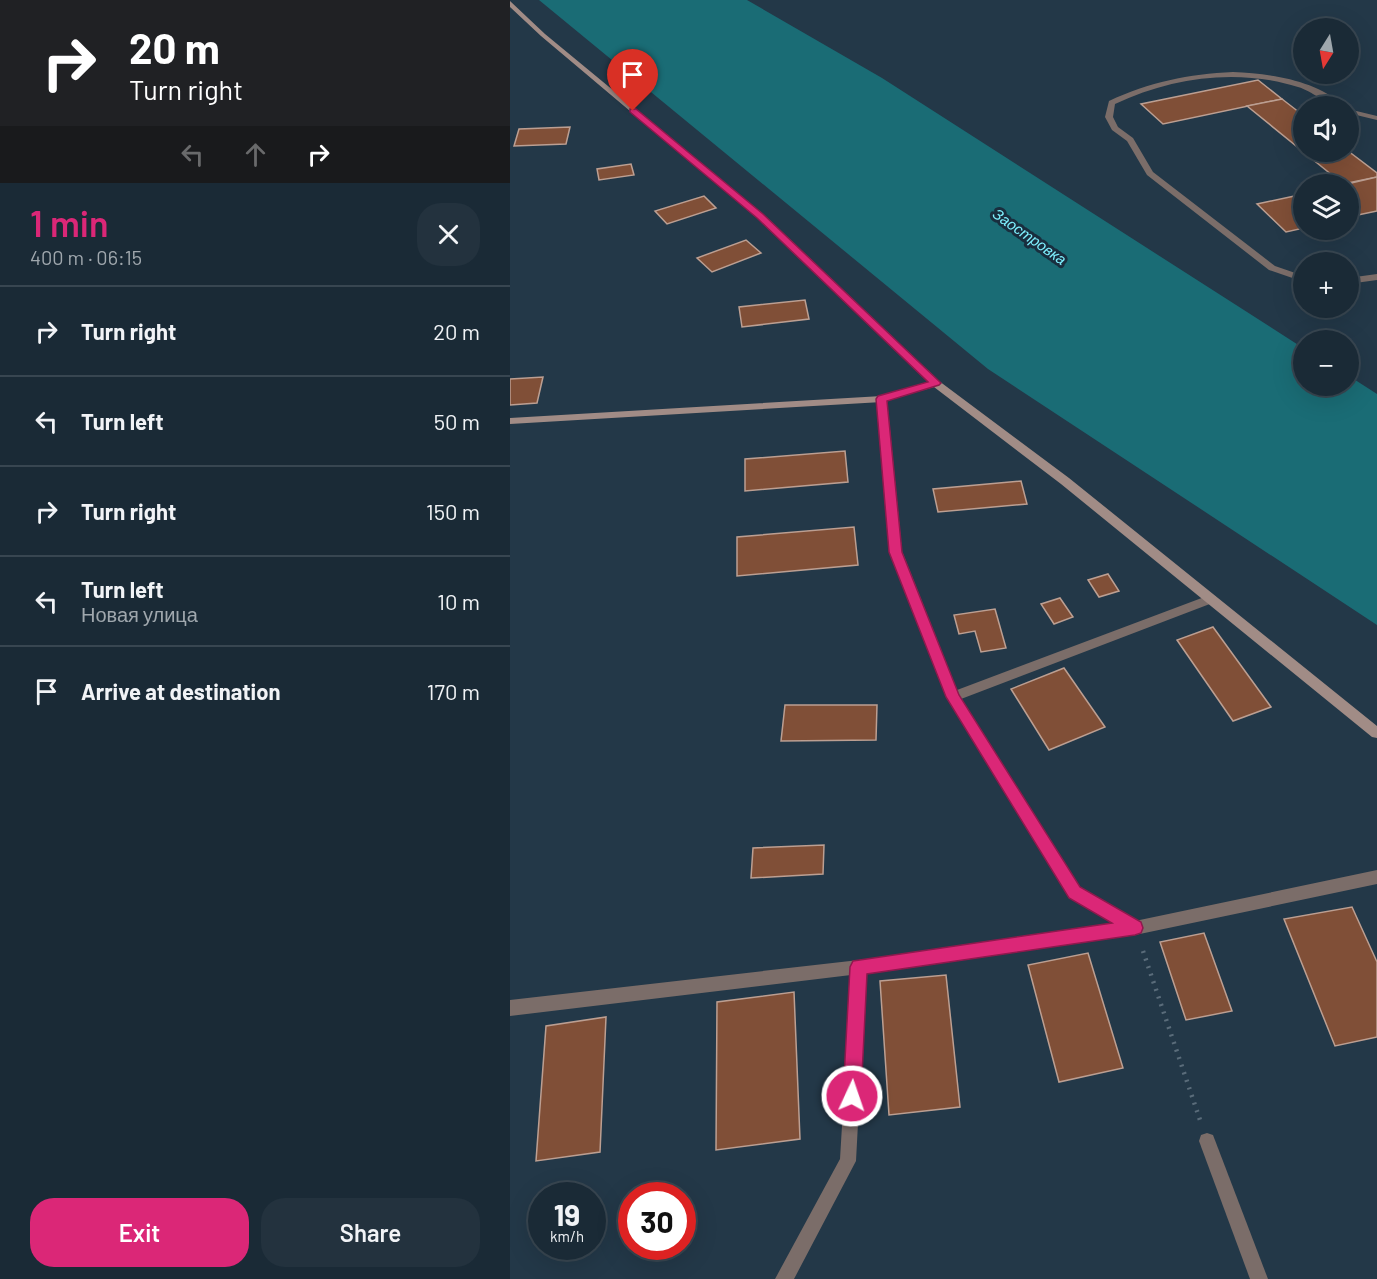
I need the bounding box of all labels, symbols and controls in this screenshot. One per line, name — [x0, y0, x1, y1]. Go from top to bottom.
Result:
north arrow — [1293, 18, 1359, 84]
map controls — [1293, 18, 1359, 396]
text: 20 m — [129, 22, 220, 72]
icon: right — [30, 24, 108, 102]
pin — [607, 49, 658, 111]
icon: arrive — [616, 58, 649, 91]
text: Turn right — [129, 73, 243, 105]
button: sound — [1293, 96, 1359, 162]
icon: left — [176, 138, 209, 171]
icon: ahead — [239, 138, 272, 171]
icon: right — [302, 138, 335, 171]
button: layers — [1293, 174, 1359, 240]
text: 1 min — [30, 201, 109, 244]
button: close — [417, 203, 480, 266]
water label: Заостровка — [990, 204, 1070, 268]
text: 400 m · 06:15 — [30, 245, 142, 269]
button: + — [1293, 252, 1359, 318]
icon: right — [30, 315, 63, 348]
text: Turn right — [81, 318, 176, 344]
text: 20 m — [433, 318, 480, 344]
button: − — [1293, 330, 1359, 396]
icon: left — [30, 405, 63, 438]
text: Turn left — [81, 408, 164, 434]
text: 50 m — [434, 408, 480, 434]
icon: right — [30, 495, 63, 528]
text: Turn right — [81, 498, 176, 524]
text: 150 m — [426, 498, 480, 524]
text: Turn left — [81, 576, 164, 602]
icon: left — [30, 585, 63, 618]
text: 10 m — [437, 588, 480, 614]
text: Новая улица — [81, 602, 198, 626]
icon: arrive — [30, 675, 63, 708]
text: Arrive at destination — [81, 678, 280, 704]
text: 170 m — [427, 678, 480, 704]
position arrow — [820, 1064, 884, 1128]
speed limit sign: 30 — [618, 1182, 696, 1260]
text: 19 — [554, 1196, 580, 1232]
button: Exit — [30, 1198, 249, 1267]
button: Share — [261, 1198, 480, 1267]
text: km/h — [550, 1227, 584, 1245]

